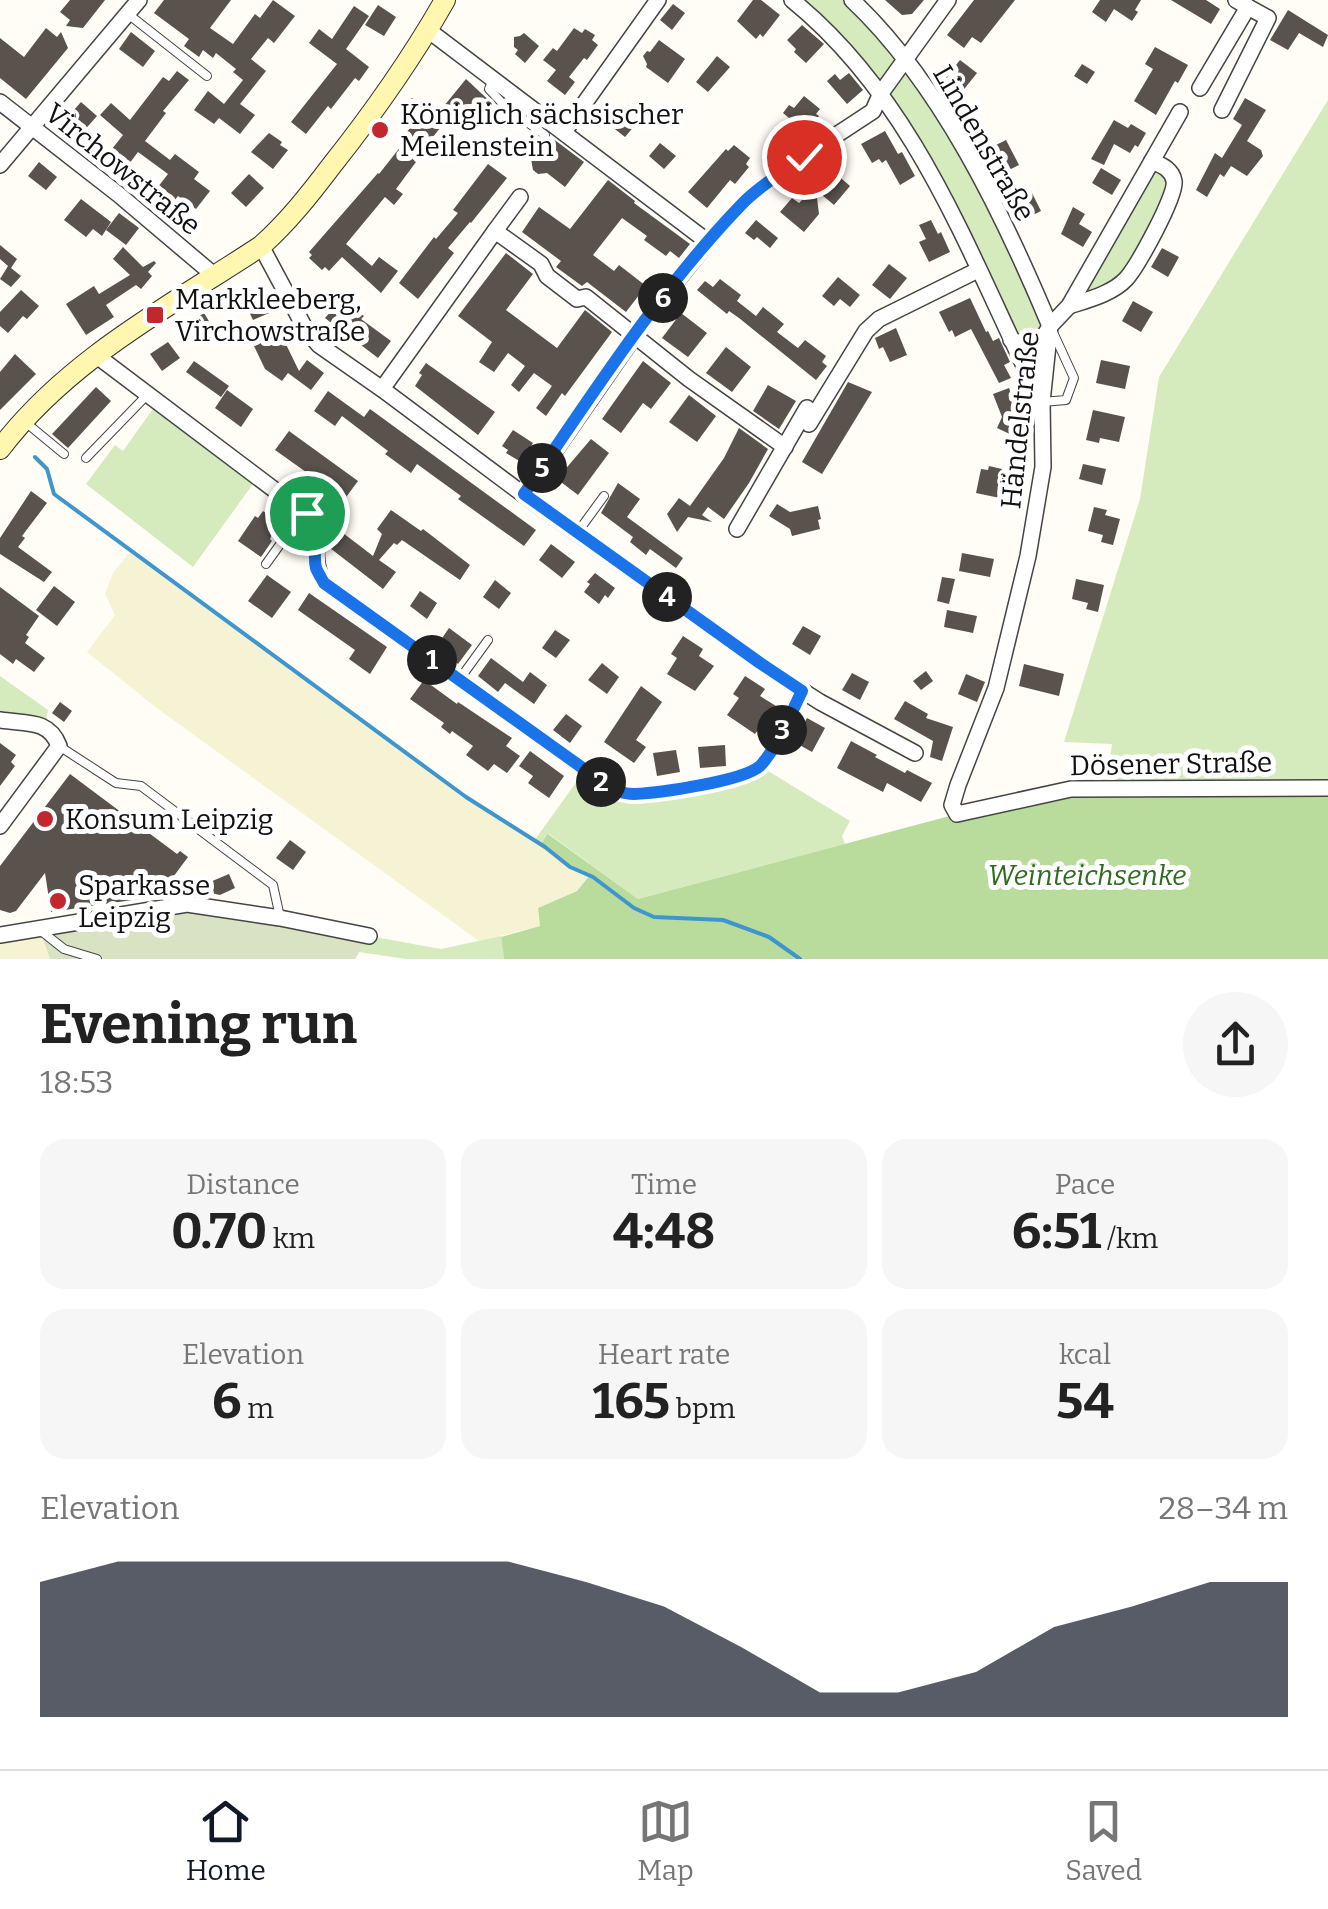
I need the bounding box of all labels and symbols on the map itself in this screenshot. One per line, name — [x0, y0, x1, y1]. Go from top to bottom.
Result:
street label: Lindenstraße — [926, 59, 1042, 227]
street label: Virchowstraße — [39, 96, 207, 242]
place label: Königlich sächsischer Meilenstein — [400, 98, 683, 163]
pin — [762, 115, 847, 200]
marker: Königlich sächsischer Meilenstein — [369, 119, 391, 141]
pin: 6 — [638, 273, 688, 323]
place label: Markkleeberg, Virchowstraße — [175, 283, 365, 348]
marker: Markkleeberg, Virchowstraße — [144, 304, 166, 326]
street label: Händelstraße — [994, 330, 1046, 510]
pin: 5 — [517, 443, 567, 493]
pin — [265, 471, 350, 556]
pin: 4 — [642, 572, 692, 622]
pin: 1 — [407, 635, 457, 685]
pin: 3 — [757, 705, 807, 755]
street label: Dösener Straße — [1070, 746, 1272, 782]
pin: 2 — [576, 757, 626, 807]
place label: Konsum Leipzig — [65, 803, 273, 836]
marker: Konsum Leipzig — [34, 808, 56, 830]
park label: Weinteichsenke — [988, 859, 1186, 892]
place label: Sparkasse Leipzig — [78, 869, 210, 934]
marker: Sparkasse Leipzig — [47, 890, 69, 912]

